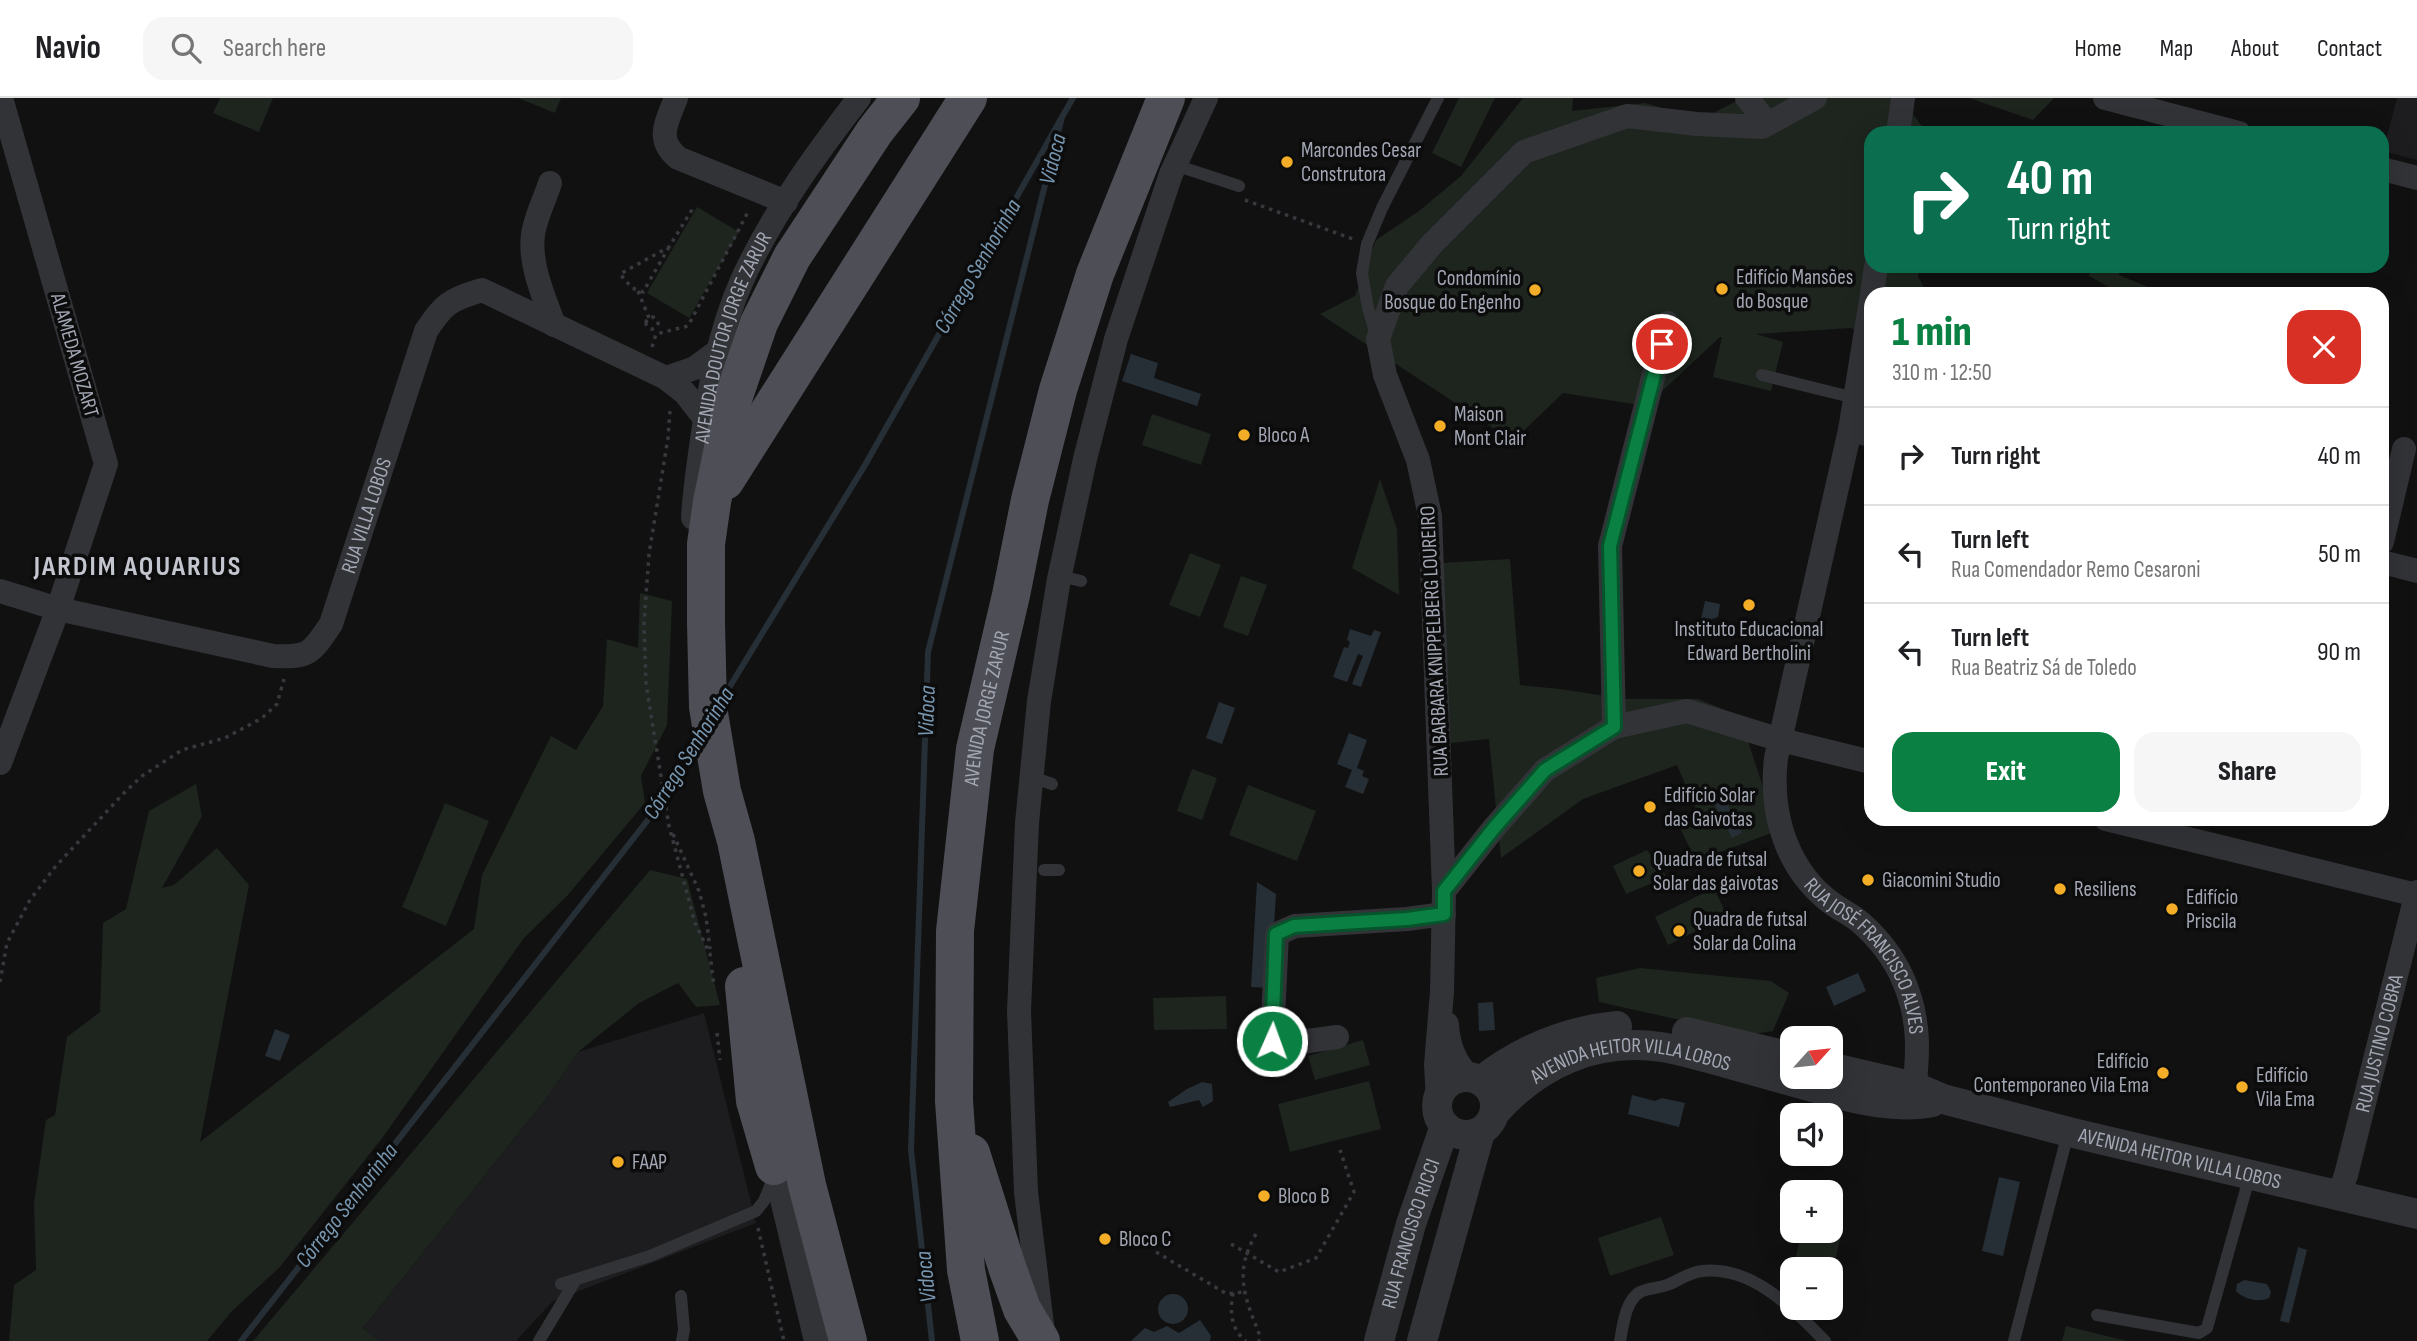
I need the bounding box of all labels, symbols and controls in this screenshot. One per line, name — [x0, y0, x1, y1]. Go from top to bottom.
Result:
search box — [143, 17, 633, 80]
text: Navio — [35, 28, 101, 68]
icon: search — [167, 29, 205, 67]
text: Search here — [223, 33, 326, 64]
text: Home — [2074, 34, 2122, 63]
text: Map — [2160, 34, 2193, 63]
text: About — [2231, 34, 2279, 63]
text: Contact — [2317, 34, 2382, 63]
water label: Vidoca — [1033, 130, 1073, 188]
place label: Marcondes Cesar Construtora — [1301, 138, 1421, 187]
text: 40 m — [2007, 150, 2093, 209]
marker: Marcondes Cesar Construtora — [1279, 154, 1295, 170]
icon: right — [1892, 154, 1983, 245]
water label: Córrego Senhorinha — [928, 194, 1028, 339]
text: Turn right — [2007, 210, 2111, 249]
street label: AVENIDA DOUTOR JORGE ZARUR — [689, 227, 777, 446]
place label: Edifício Mansões do Bosque — [1736, 265, 1853, 314]
place label: Condomínio Bosque do Engenho — [1384, 266, 1521, 315]
marker: Edifício Mansões do Bosque — [1714, 281, 1730, 297]
marker: Condomínio Bosque do Engenho — [1527, 282, 1543, 298]
street label: ALAMEDA MOZART — [45, 289, 104, 420]
text: 1 min — [1892, 307, 1972, 358]
button: close — [2287, 310, 2361, 384]
pin — [1632, 314, 1692, 374]
icon: arrive — [1643, 325, 1681, 363]
text: 310 m · 12:50 — [1892, 359, 1992, 387]
place label: Maison Mont Clair — [1454, 402, 1526, 451]
marker: Maison Mont Clair — [1432, 418, 1448, 434]
place label: Bloco A — [1258, 423, 1310, 448]
marker: Bloco A — [1236, 427, 1252, 443]
icon: right — [1892, 437, 1930, 475]
text: Turn right — [1951, 441, 2040, 472]
text: 40 m — [2318, 441, 2361, 472]
street label: RUA VILLA LOBOS — [336, 454, 397, 577]
street label: RUA BARBARA KNIPPELBERG LOUREIRO — [1415, 505, 1454, 777]
text: Turn left — [1951, 525, 2029, 556]
icon: left — [1892, 535, 1930, 573]
text: 50 m — [2318, 539, 2361, 570]
district label: JARDIM AQUARIUS — [33, 550, 242, 583]
text: Rua Comendador Remo Cesaroni — [1951, 556, 2201, 584]
marker: Instituto Educacional Edward Bertholini — [1741, 597, 1757, 613]
place label: Instituto Educacional Edward Bertholini — [1675, 617, 1823, 666]
text: Turn left — [1951, 623, 2029, 654]
street label: AVENIDA JORGE ZARUR — [959, 628, 1015, 788]
icon: left — [1892, 633, 1930, 671]
text: 90 m — [2317, 637, 2361, 668]
text: Rua Beatriz Sá de Toledo — [1951, 654, 2137, 682]
water label: Córrego Senhorinha — [637, 682, 741, 825]
water label: Vidoca — [912, 684, 942, 737]
button: Exit — [1892, 732, 2120, 812]
button: Share — [2134, 732, 2361, 812]
place label: Edifício Solar das Gaivotas — [1664, 783, 1755, 832]
marker: Edifício Solar das Gaivotas — [1642, 799, 1658, 815]
place label: Quadra de futsal Solar das gaivotas — [1653, 847, 1778, 896]
marker: Quadra de futsal Solar das gaivotas — [1631, 863, 1647, 879]
place label: Giacomini Studio — [1882, 868, 2001, 893]
marker: Giacomini Studio — [1860, 872, 1876, 888]
street label: RUA JOSÉ FRANCISCO ALVES — [1798, 873, 1929, 1035]
place label: Resiliens — [2074, 877, 2137, 902]
marker: Resiliens — [2052, 881, 2068, 897]
place label: Edifício Priscila — [2186, 885, 2238, 934]
marker: Edifício Priscila — [2164, 901, 2180, 917]
place label: Quadra de futsal Solar da Colina — [1693, 907, 1807, 956]
marker: Quadra de futsal Solar da Colina — [1671, 923, 1687, 939]
street label: RUA JUSTINO COBRA — [2350, 971, 2409, 1115]
position arrow — [1235, 1004, 1309, 1078]
north arrow — [1780, 1026, 1843, 1088]
map controls — [1780, 1026, 1843, 1320]
street label: AVENIDA HEITOR VILLA LOBOS — [1525, 1033, 1734, 1090]
place label: Edifício Contemporaneo Vila Ema — [1973, 1049, 2149, 1098]
place label: Edifício Vila Ema — [2256, 1063, 2315, 1112]
marker: Edifício Contemporaneo Vila Ema — [2155, 1065, 2171, 1081]
marker: Edifício Vila Ema — [2234, 1079, 2250, 1095]
button: sound — [1780, 1103, 1843, 1166]
street label: AVENIDA HEITOR VILLA LOBOS — [2075, 1122, 2284, 1195]
water label: Córrego Senhorinha — [289, 1137, 405, 1273]
place label: FAAP — [632, 1150, 667, 1175]
marker: FAAP — [610, 1154, 626, 1170]
street label: RUA FRANCISCO RICCI — [1376, 1155, 1446, 1311]
button: + — [1780, 1180, 1843, 1243]
place label: Bloco B — [1278, 1184, 1330, 1209]
marker: Bloco B — [1256, 1188, 1272, 1204]
place label: Bloco C — [1119, 1227, 1172, 1252]
marker: Bloco C — [1097, 1231, 1113, 1247]
water label: Vidoca — [909, 1249, 943, 1304]
button: − — [1780, 1257, 1843, 1320]

